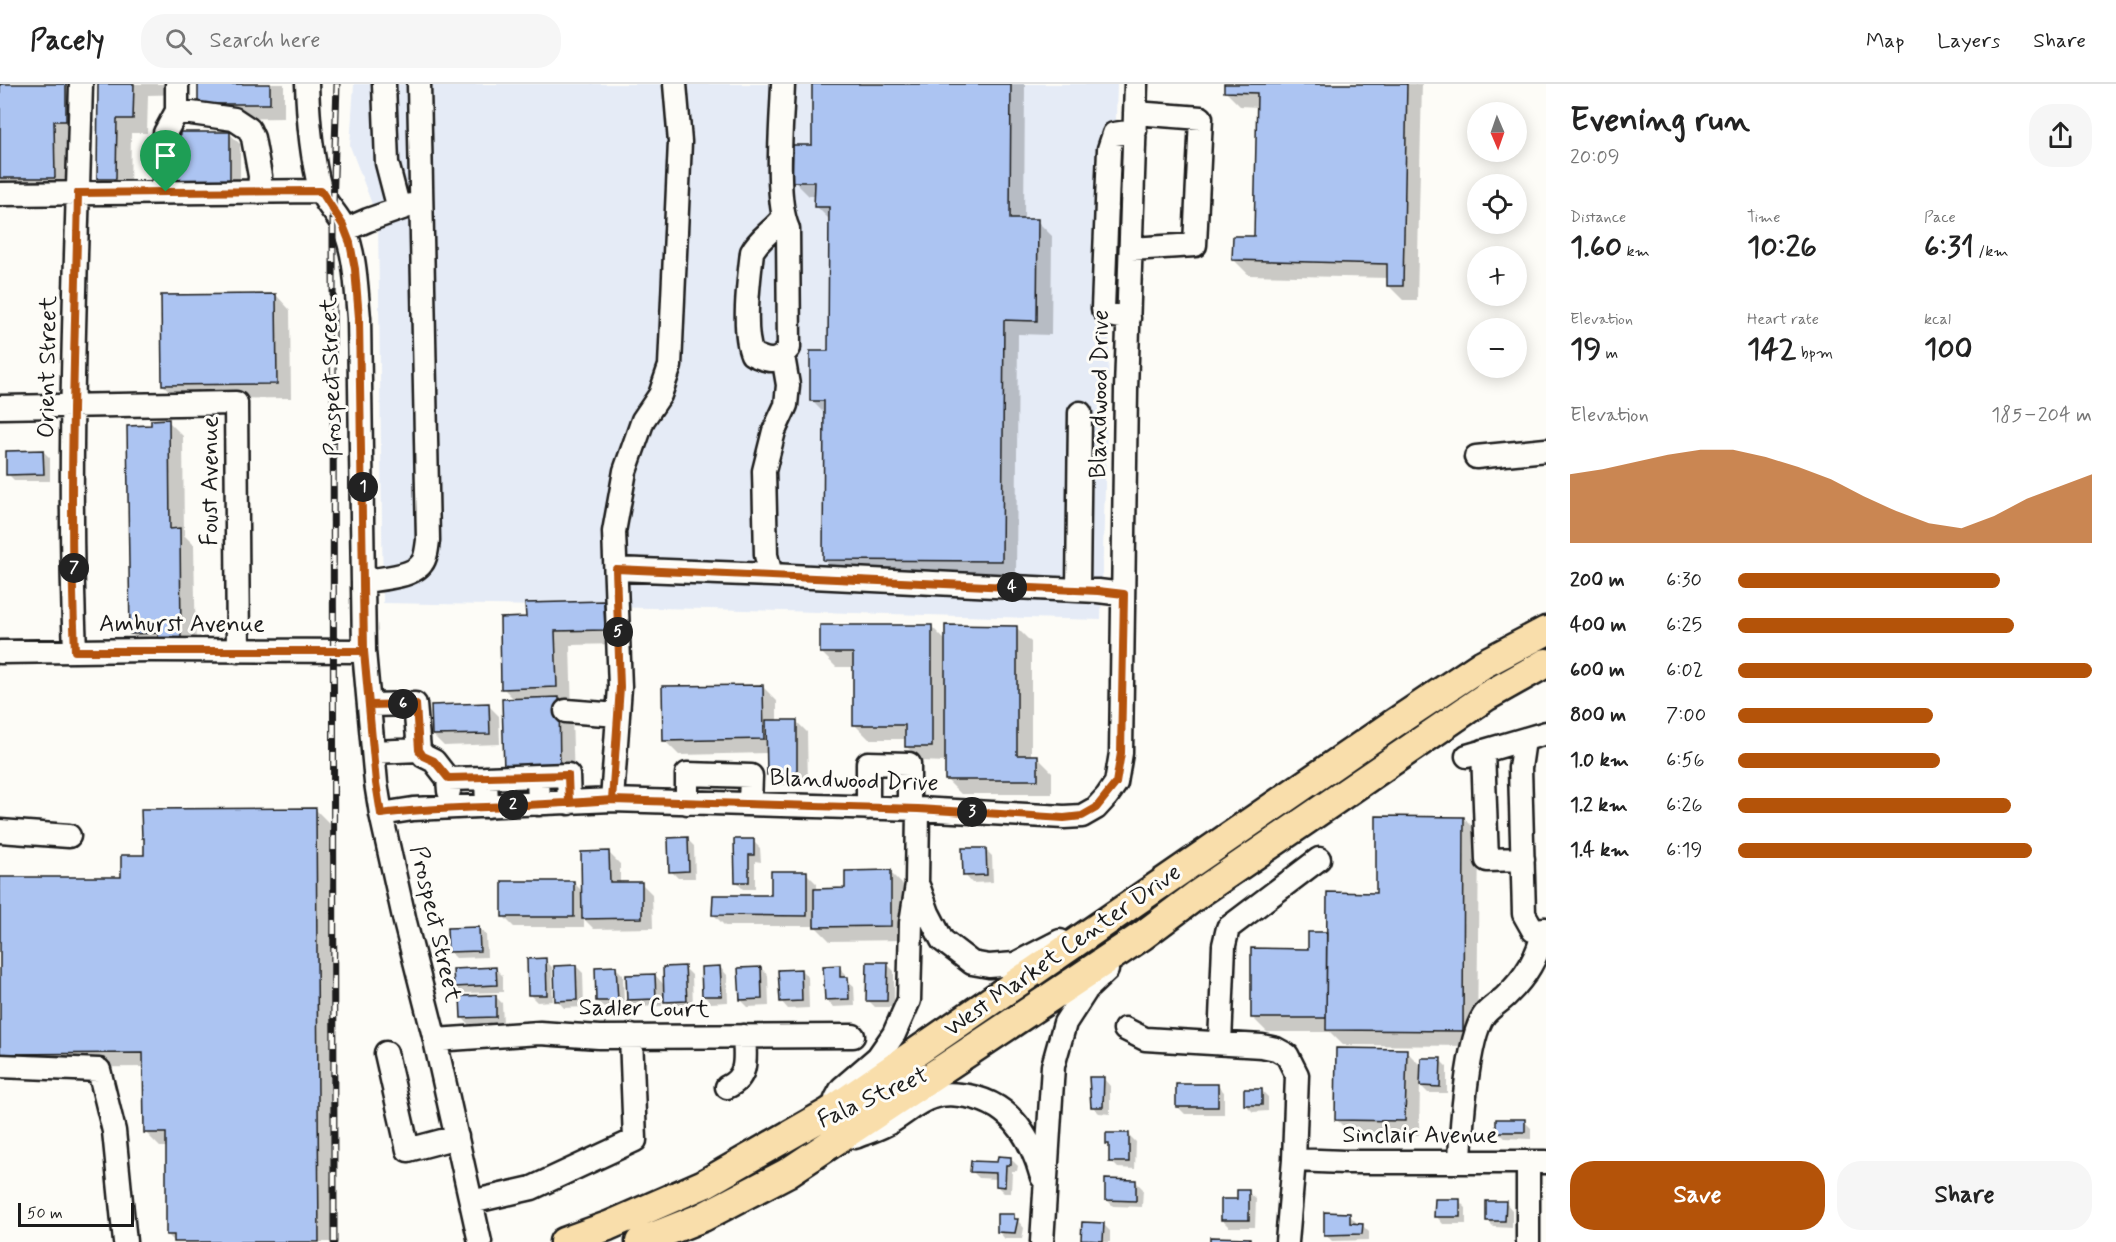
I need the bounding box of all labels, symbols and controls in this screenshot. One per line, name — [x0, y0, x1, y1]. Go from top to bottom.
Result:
search box — [141, 14, 561, 68]
text: Pacely — [30, 23, 105, 60]
icon: search — [162, 25, 195, 58]
text: Search here — [210, 27, 320, 55]
text: Map — [1866, 27, 1904, 55]
text: Layers — [1937, 27, 2000, 55]
text: Share — [2033, 27, 2086, 55]
text: Evening run — [1570, 99, 1750, 143]
north arrow — [1467, 102, 1527, 162]
map controls — [1467, 102, 1527, 378]
button: share — [2029, 104, 2092, 167]
pin — [140, 130, 191, 192]
icon: arrive — [149, 139, 182, 172]
text: 20:09 — [1570, 144, 1620, 171]
button: locate — [1467, 174, 1527, 234]
text: Distance — [1570, 207, 1626, 228]
text: Time — [1747, 207, 1781, 228]
text: Pace — [1924, 207, 1956, 228]
text: 1.60 — [1570, 228, 1622, 267]
text: 10:26 — [1747, 228, 1817, 267]
text: 6:31 — [1924, 228, 1974, 267]
text: km — [1622, 241, 1650, 262]
text: /km — [1974, 241, 2008, 262]
button: + — [1467, 246, 1527, 306]
street label: Orient Street — [31, 296, 65, 438]
street label: Prospect Street — [314, 297, 350, 457]
street label: Blandwood Drive — [1083, 309, 1117, 479]
text: Elevation — [1570, 309, 1633, 330]
text: Heart rate — [1747, 309, 1819, 330]
text: kcal — [1924, 309, 1951, 330]
button: − — [1467, 318, 1527, 378]
text: 19 — [1570, 330, 1601, 369]
text: 142 — [1747, 330, 1797, 369]
text: 100 — [1924, 330, 1973, 369]
text: m — [1601, 343, 1618, 364]
text: bpm — [1797, 343, 1833, 364]
text: Elevation — [1570, 402, 1649, 429]
text: 185–204 m — [1991, 402, 2092, 429]
street label: Foust Avenue — [195, 416, 226, 546]
pin: 1 — [348, 472, 378, 502]
text: 1 — [359, 476, 367, 497]
pin: 7 — [59, 553, 89, 583]
text: 7 — [69, 557, 79, 578]
text: 200 m — [1570, 567, 1625, 594]
text: 6:30 — [1666, 567, 1702, 594]
pin: 4 — [997, 572, 1027, 602]
text: 4 — [1007, 576, 1017, 597]
street label: Amhurst Avenue — [99, 609, 265, 640]
text: 400 m — [1570, 612, 1626, 639]
text: 6:25 — [1666, 612, 1702, 639]
pin: 5 — [603, 617, 633, 647]
text: 5 — [613, 621, 623, 642]
text: 600 m — [1570, 657, 1625, 684]
text: 6:02 — [1666, 657, 1703, 684]
pin: 6 — [388, 689, 418, 719]
text: 6 — [399, 693, 407, 714]
text: 800 m — [1570, 702, 1626, 729]
text: 7:00 — [1666, 702, 1706, 729]
text: 1.0 km — [1570, 747, 1629, 774]
text: 6:56 — [1666, 747, 1705, 774]
street label: Blandwood Drive — [769, 763, 939, 799]
pin: 2 — [498, 790, 528, 820]
text: 1.2 km — [1570, 792, 1627, 819]
text: 6:26 — [1666, 792, 1702, 819]
text: 2 — [509, 794, 517, 815]
pin: 3 — [957, 797, 987, 827]
text: 3 — [968, 801, 976, 822]
text: 1.4 km — [1570, 837, 1629, 864]
text: 6:19 — [1666, 837, 1702, 864]
street label: Prospect Street — [402, 843, 468, 1005]
street label: West Market Center Drive — [938, 857, 1188, 1045]
street label: Sadler Court — [578, 992, 710, 1026]
street label: Fala Street — [813, 1060, 933, 1136]
street label: Sinclair Avenue — [1342, 1120, 1498, 1151]
button: Save — [1570, 1161, 1825, 1230]
button: Share — [1837, 1161, 2092, 1230]
scale bar — [18, 1200, 134, 1228]
text: 50 m — [27, 1203, 63, 1224]

